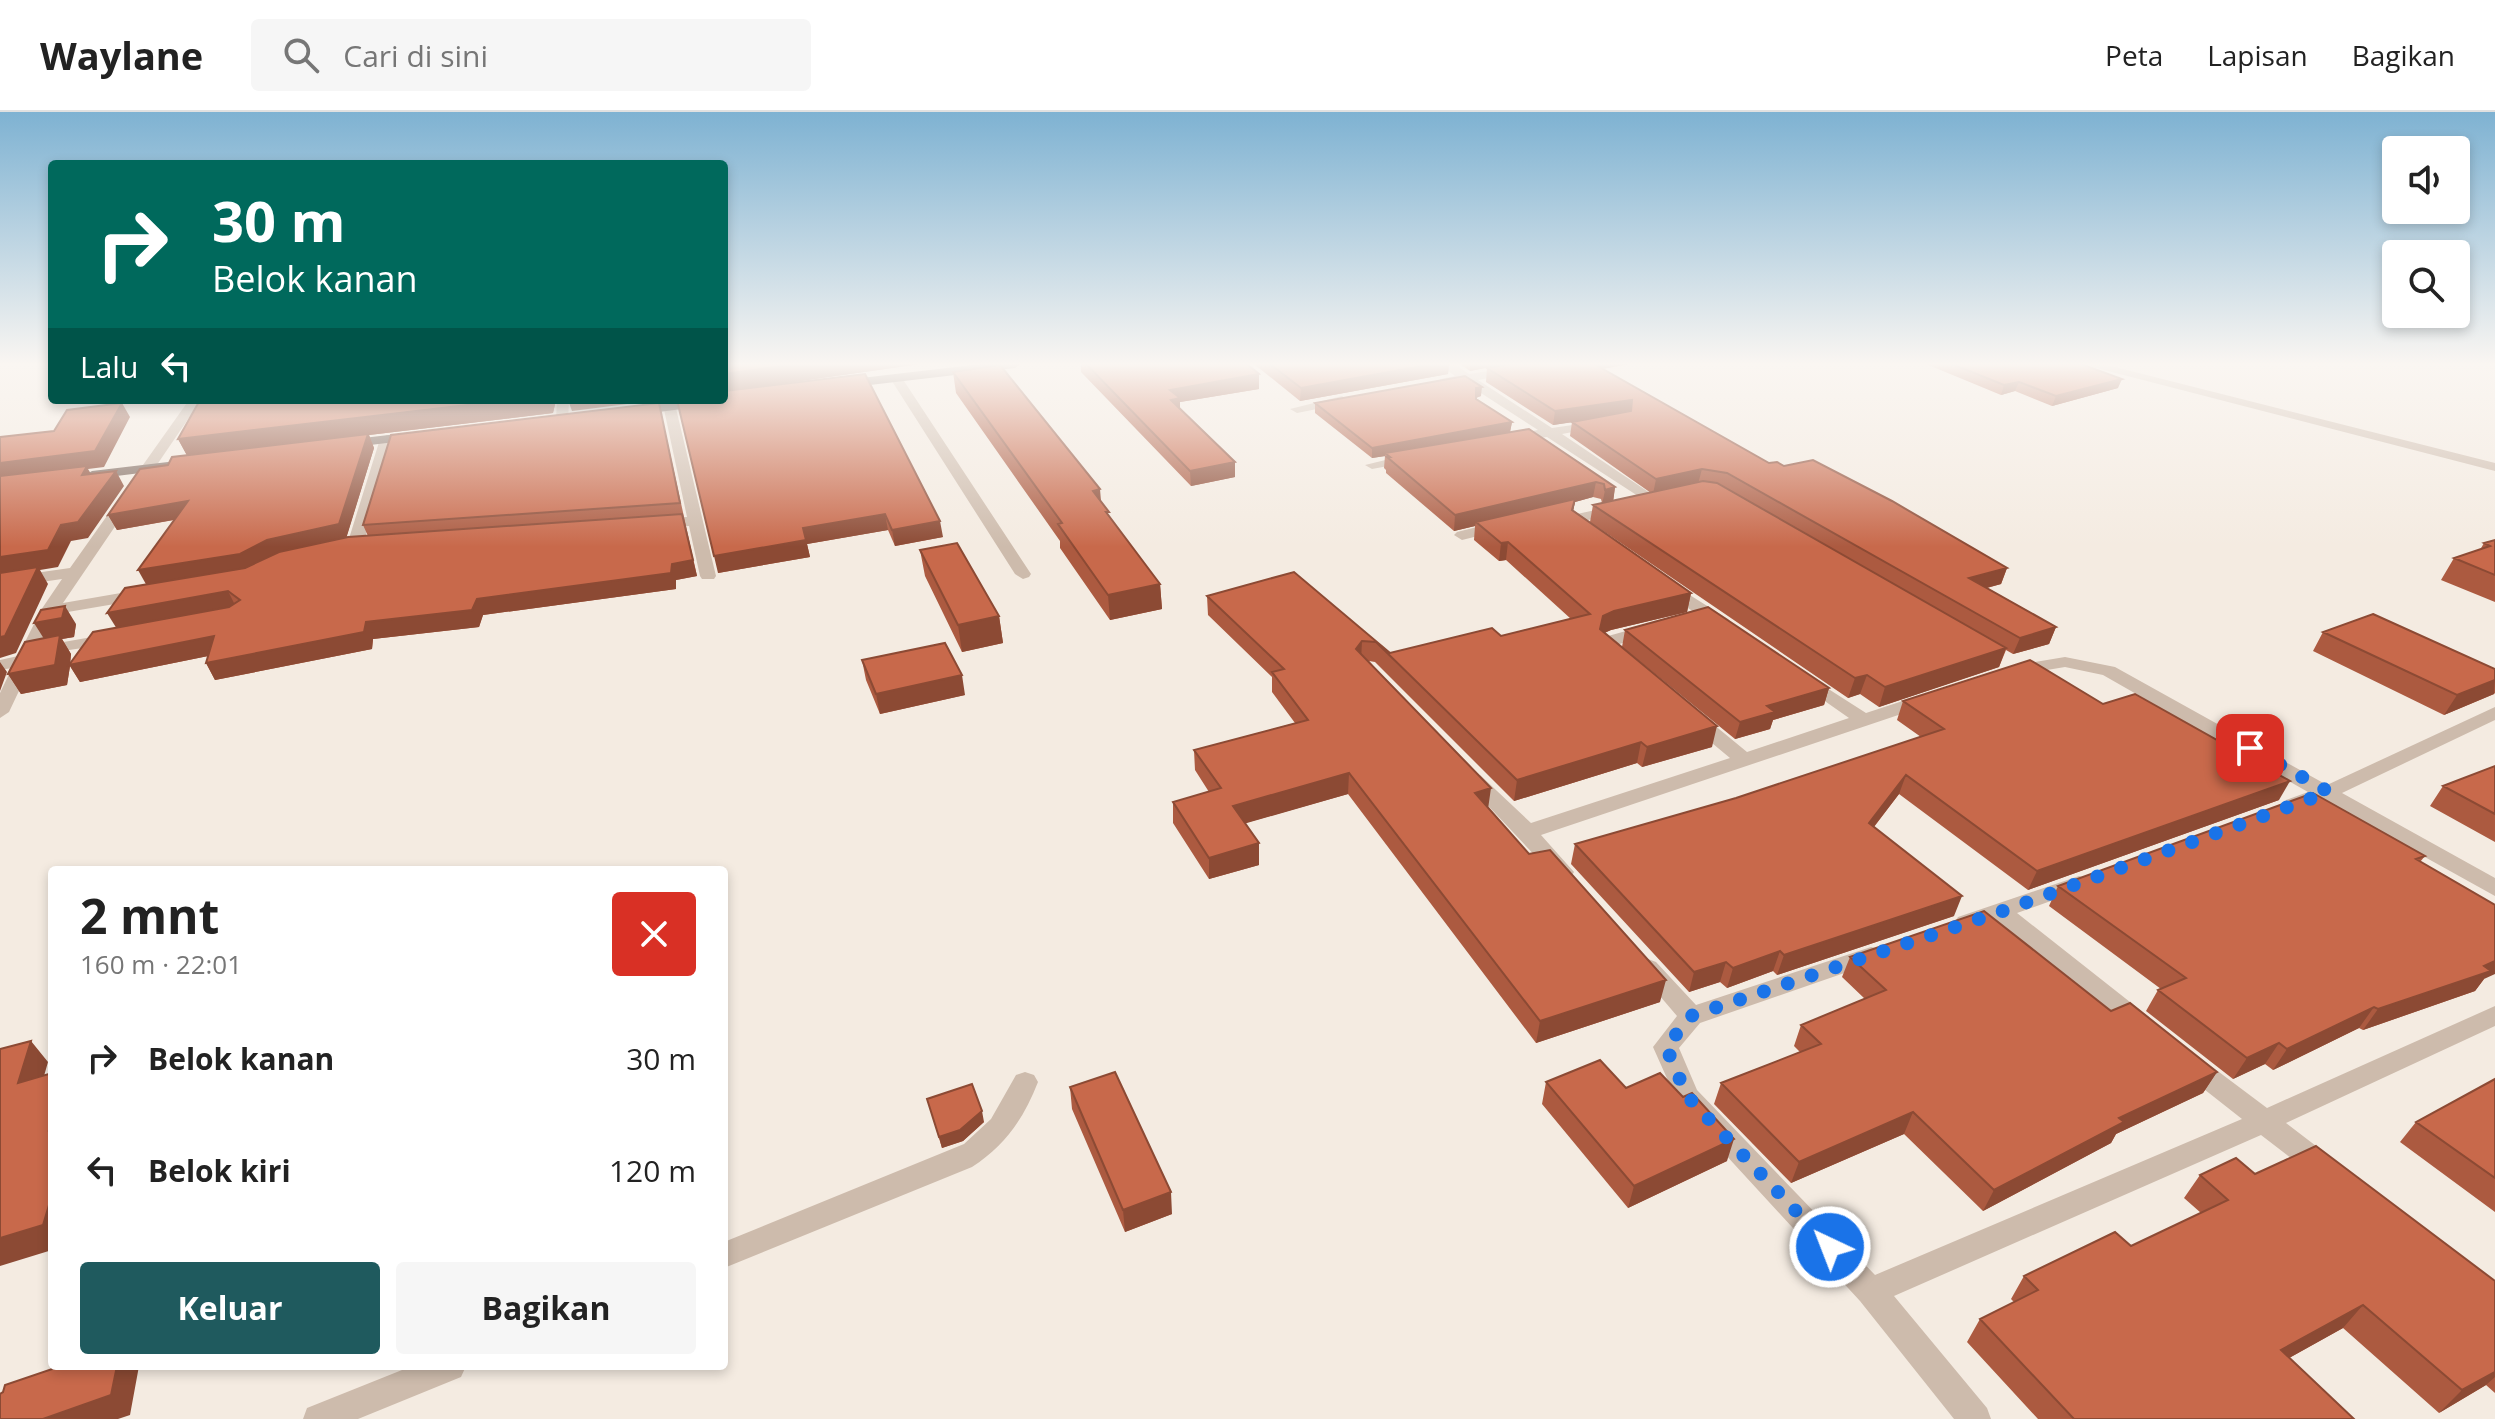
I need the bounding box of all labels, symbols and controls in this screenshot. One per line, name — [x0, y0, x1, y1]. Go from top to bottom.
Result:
search box — [251, 19, 811, 91]
text: Waylane — [40, 29, 203, 81]
icon: search — [279, 33, 323, 77]
text: Cari di sini — [343, 35, 488, 76]
text: Peta — [2105, 36, 2163, 74]
text: Lapisan — [2207, 36, 2308, 74]
text: Bagikan — [2352, 36, 2455, 74]
map controls — [2382, 136, 2470, 328]
button: sound — [2382, 136, 2470, 224]
text: 30 m — [212, 182, 346, 258]
icon: right — [80, 192, 184, 296]
button: search — [2382, 240, 2470, 328]
text: Belok kanan — [212, 254, 418, 303]
icon: left — [154, 344, 198, 388]
text: Lalu — [80, 346, 138, 387]
pin — [2216, 714, 2284, 782]
icon: arrive — [2228, 726, 2272, 770]
text: 2 mnt — [80, 883, 219, 948]
button: close — [612, 892, 696, 976]
text: 160 m · 22:01 — [80, 946, 242, 982]
icon: right — [80, 1036, 124, 1080]
text: Belok kanan — [148, 1038, 334, 1079]
text: 30 m — [626, 1038, 696, 1079]
icon: left — [80, 1148, 124, 1192]
text: Belok kiri — [148, 1150, 291, 1191]
text: 120 m — [609, 1150, 696, 1191]
position arrow — [1788, 1205, 1872, 1289]
button: Keluar — [80, 1262, 380, 1354]
button: Bagikan — [396, 1262, 696, 1354]

